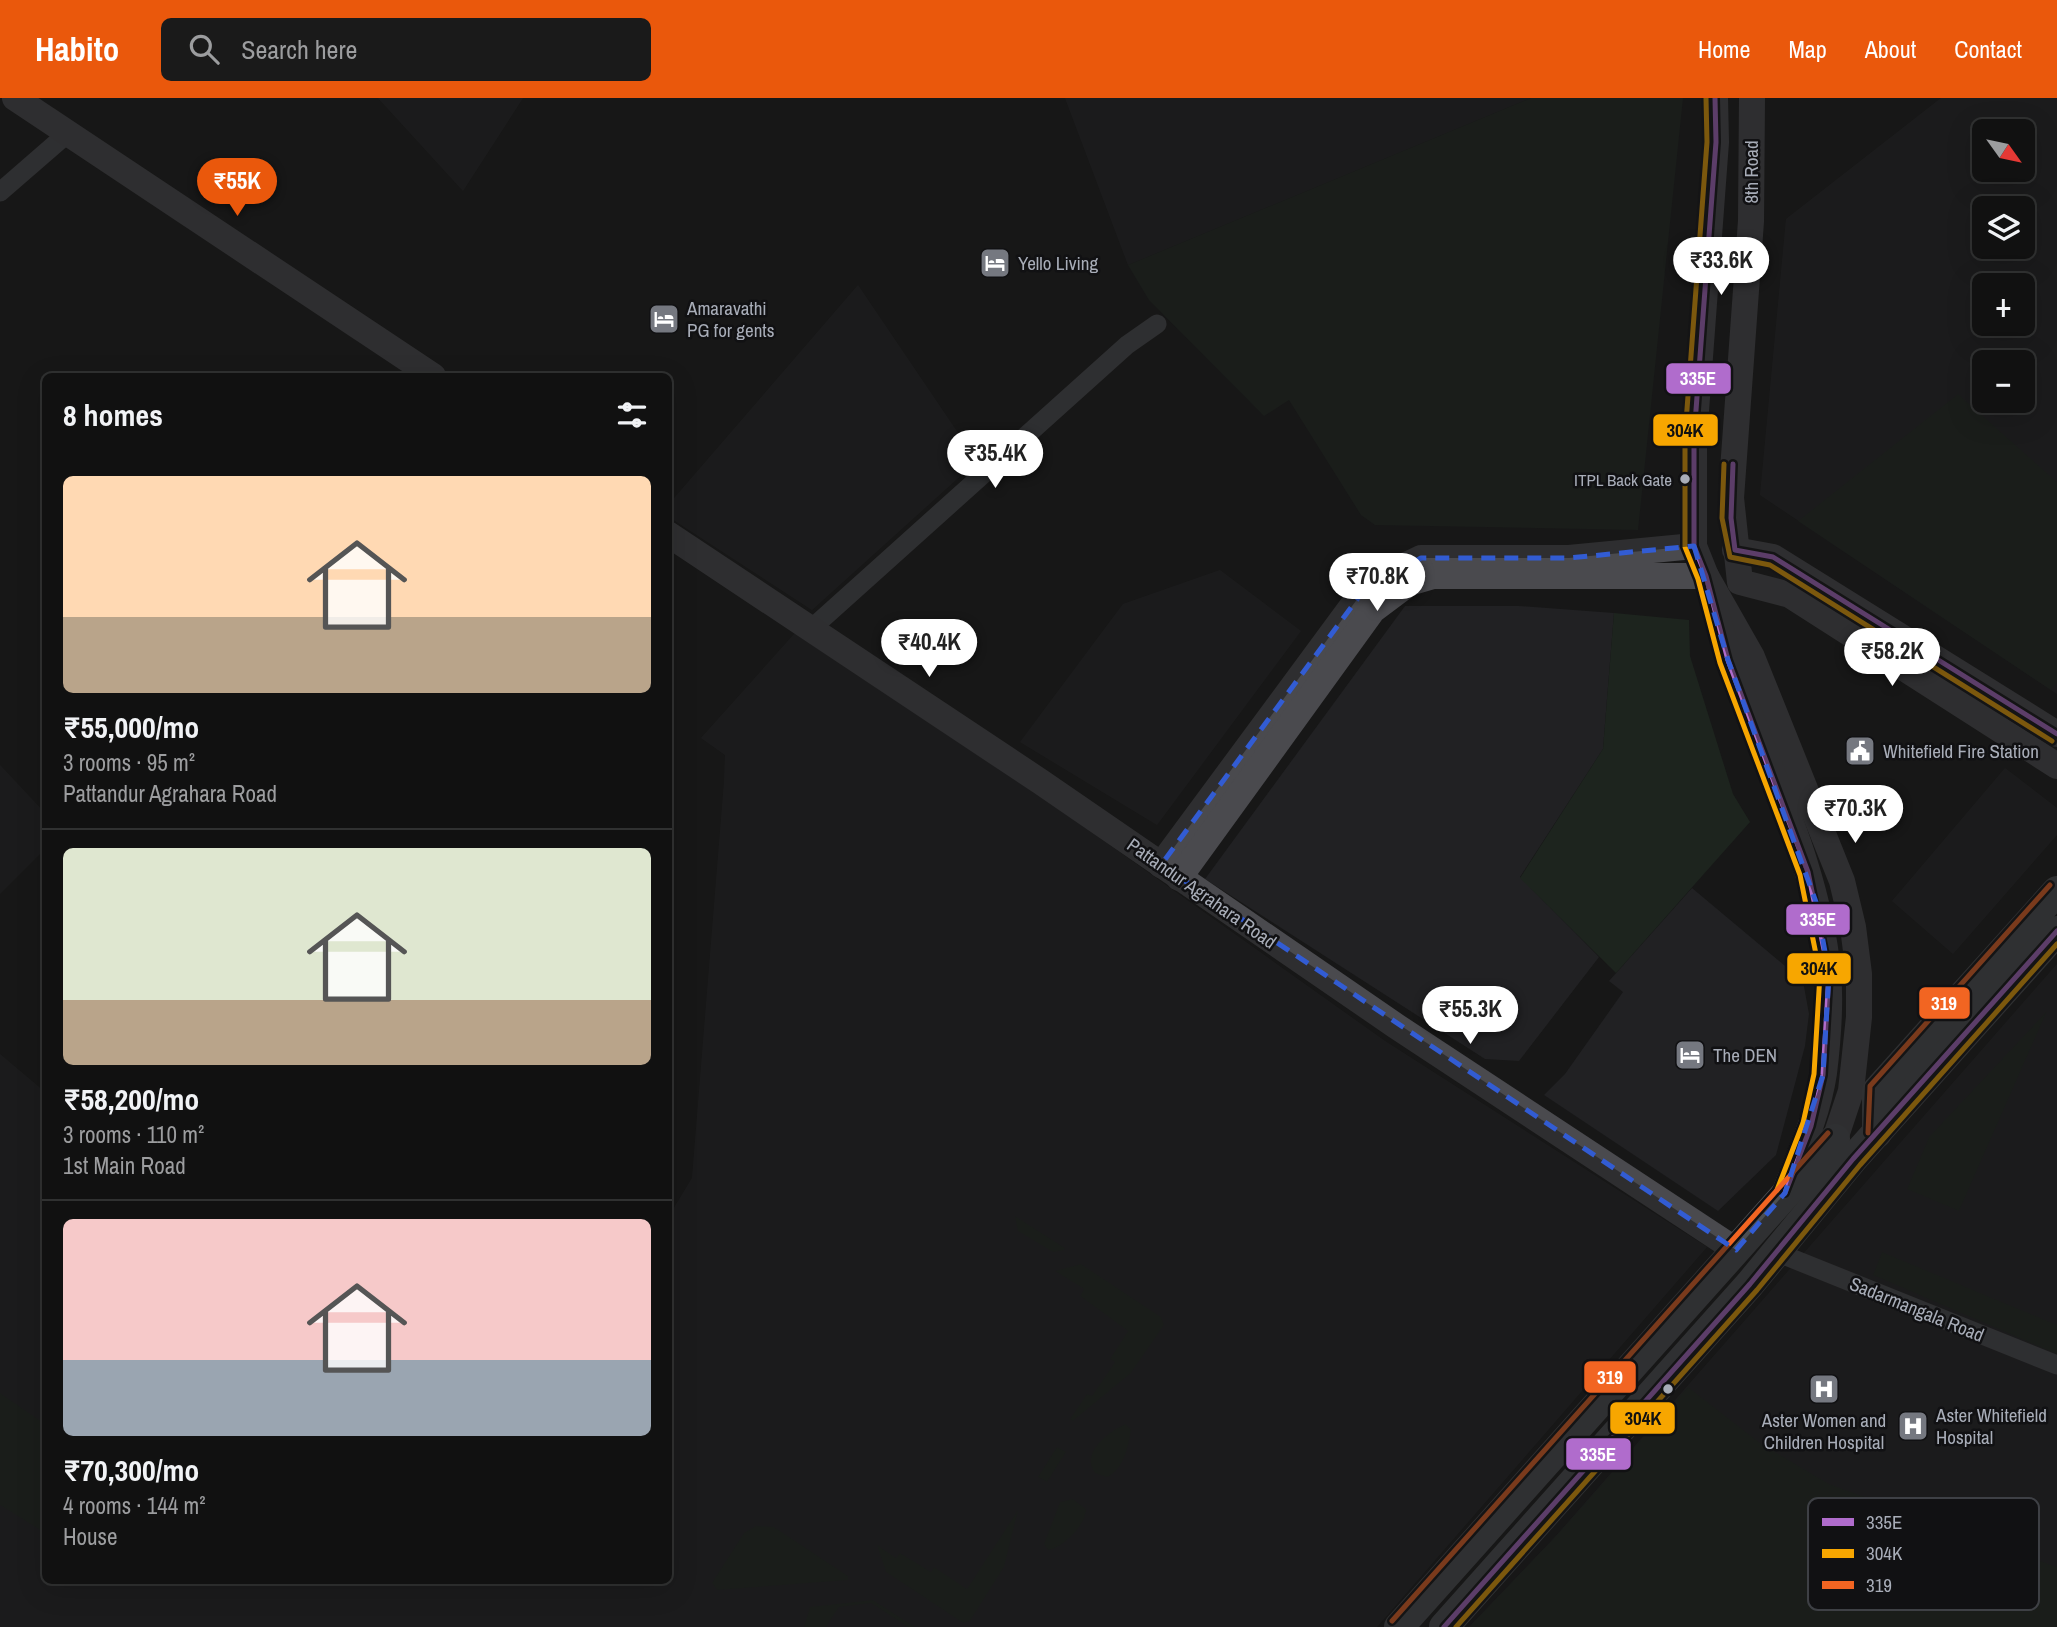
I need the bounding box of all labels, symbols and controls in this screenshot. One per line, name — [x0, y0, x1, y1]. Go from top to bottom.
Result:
search box — [161, 18, 651, 81]
text: Habito — [35, 27, 119, 71]
icon: search — [185, 30, 223, 68]
text: Search here — [241, 32, 357, 67]
text: Home — [1698, 33, 1750, 65]
text: Map — [1788, 33, 1827, 65]
text: About — [1865, 33, 1916, 65]
text: Contact — [1954, 33, 2022, 65]
north arrow — [1972, 119, 2035, 182]
map controls — [1972, 119, 2035, 413]
street label: 8th Road — [1738, 140, 1764, 204]
pin: ₹55K — [196, 158, 278, 218]
text: ₹55K — [213, 165, 261, 196]
button: layers — [1972, 196, 2035, 259]
pin: ₹33.6K — [1664, 238, 1778, 297]
text: ₹33.6K — [1689, 244, 1753, 275]
hotel icon: Yello Living — [978, 246, 1012, 280]
place label: Yello Living — [1018, 250, 1099, 276]
button: + — [1972, 273, 2035, 336]
place label: Amaravathi PG for gents — [686, 295, 775, 343]
hotel icon: Amaravathi PG for gents — [647, 302, 681, 336]
button: − — [1972, 350, 2035, 413]
line badge: 335E — [1665, 362, 1732, 395]
text: 335E — [1680, 365, 1716, 391]
text: 8 homes — [63, 395, 163, 435]
icon: filters — [613, 396, 651, 434]
line badge: 304K — [1652, 413, 1719, 447]
text: 304K — [1666, 417, 1704, 443]
pin: ₹35.4K — [938, 430, 1052, 490]
text: ₹35.4K — [963, 437, 1027, 468]
place label: ITPL Back Gate — [1574, 468, 1672, 491]
marker: ITPL Back Gate — [1678, 472, 1692, 486]
icon: home — [294, 522, 420, 648]
pin: ₹70.8K — [1320, 554, 1434, 613]
text: ₹70.8K — [1345, 560, 1409, 591]
pin: ₹40.4K — [872, 620, 986, 679]
text: ₹40.4K — [897, 626, 961, 657]
pin: ₹58.2K — [1835, 628, 1949, 688]
text: ₹58.2K — [1860, 635, 1924, 666]
text: ₹55,000/mo — [63, 707, 199, 747]
public building icon: Whitefield Fire Station — [1843, 734, 1877, 768]
place label: Whitefield Fire Station — [1883, 738, 2039, 764]
text: 3 rooms · 95 m² — [63, 747, 195, 778]
text: Pattandur Agrahara Road — [63, 778, 277, 809]
pin: ₹70.3K — [1798, 786, 1912, 845]
text: ₹70.3K — [1823, 792, 1887, 823]
street label: Pattandur Agrahara Road — [1122, 832, 1282, 954]
icon: home — [294, 894, 420, 1020]
line badge: 335E — [1785, 903, 1851, 936]
text: 335E — [1800, 906, 1836, 932]
line badge: 304K — [1786, 952, 1852, 985]
text: 304K — [1800, 955, 1838, 981]
pin: ₹55.3K — [1413, 986, 1527, 1046]
line badge: 319 — [1918, 986, 1971, 1020]
text: 319 — [1931, 990, 1957, 1016]
text: ₹55.3K — [1438, 993, 1502, 1024]
hotel icon: The DEN — [1673, 1038, 1707, 1072]
place label: The DEN — [1713, 1042, 1777, 1068]
text: ₹58,200/mo — [63, 1079, 199, 1119]
text: 3 rooms · 110 m² — [63, 1119, 204, 1150]
text: 1st Main Road — [63, 1150, 186, 1181]
icon: home — [294, 1265, 420, 1391]
street label: Sadarmangala Road — [1846, 1270, 1988, 1348]
line badge: 319 — [1583, 1360, 1637, 1394]
text: 319 — [1597, 1364, 1623, 1390]
hospital icon: Aster Women and Children Hospital — [1807, 1372, 1841, 1406]
unlabelled marker — [1661, 1382, 1675, 1396]
line badge: 304K — [1609, 1401, 1676, 1435]
place label: Aster Whitefield Hospital — [1935, 1402, 2047, 1450]
text: 304K — [1624, 1405, 1662, 1431]
place label: Aster Women and Children Hospital — [1761, 1407, 1886, 1455]
hospital icon: Aster Whitefield Hospital — [1896, 1409, 1930, 1443]
line badge: 335E — [1565, 1437, 1632, 1471]
text: 335E — [1580, 1441, 1616, 1467]
text: ₹70,300/mo — [63, 1450, 199, 1490]
text: 4 rooms · 144 m² — [63, 1490, 206, 1521]
legend — [1808, 1498, 2039, 1610]
text: 335E — [1866, 1509, 1902, 1535]
text: House — [63, 1521, 118, 1552]
text: 304K — [1866, 1540, 1903, 1566]
text: 319 — [1866, 1572, 1892, 1598]

